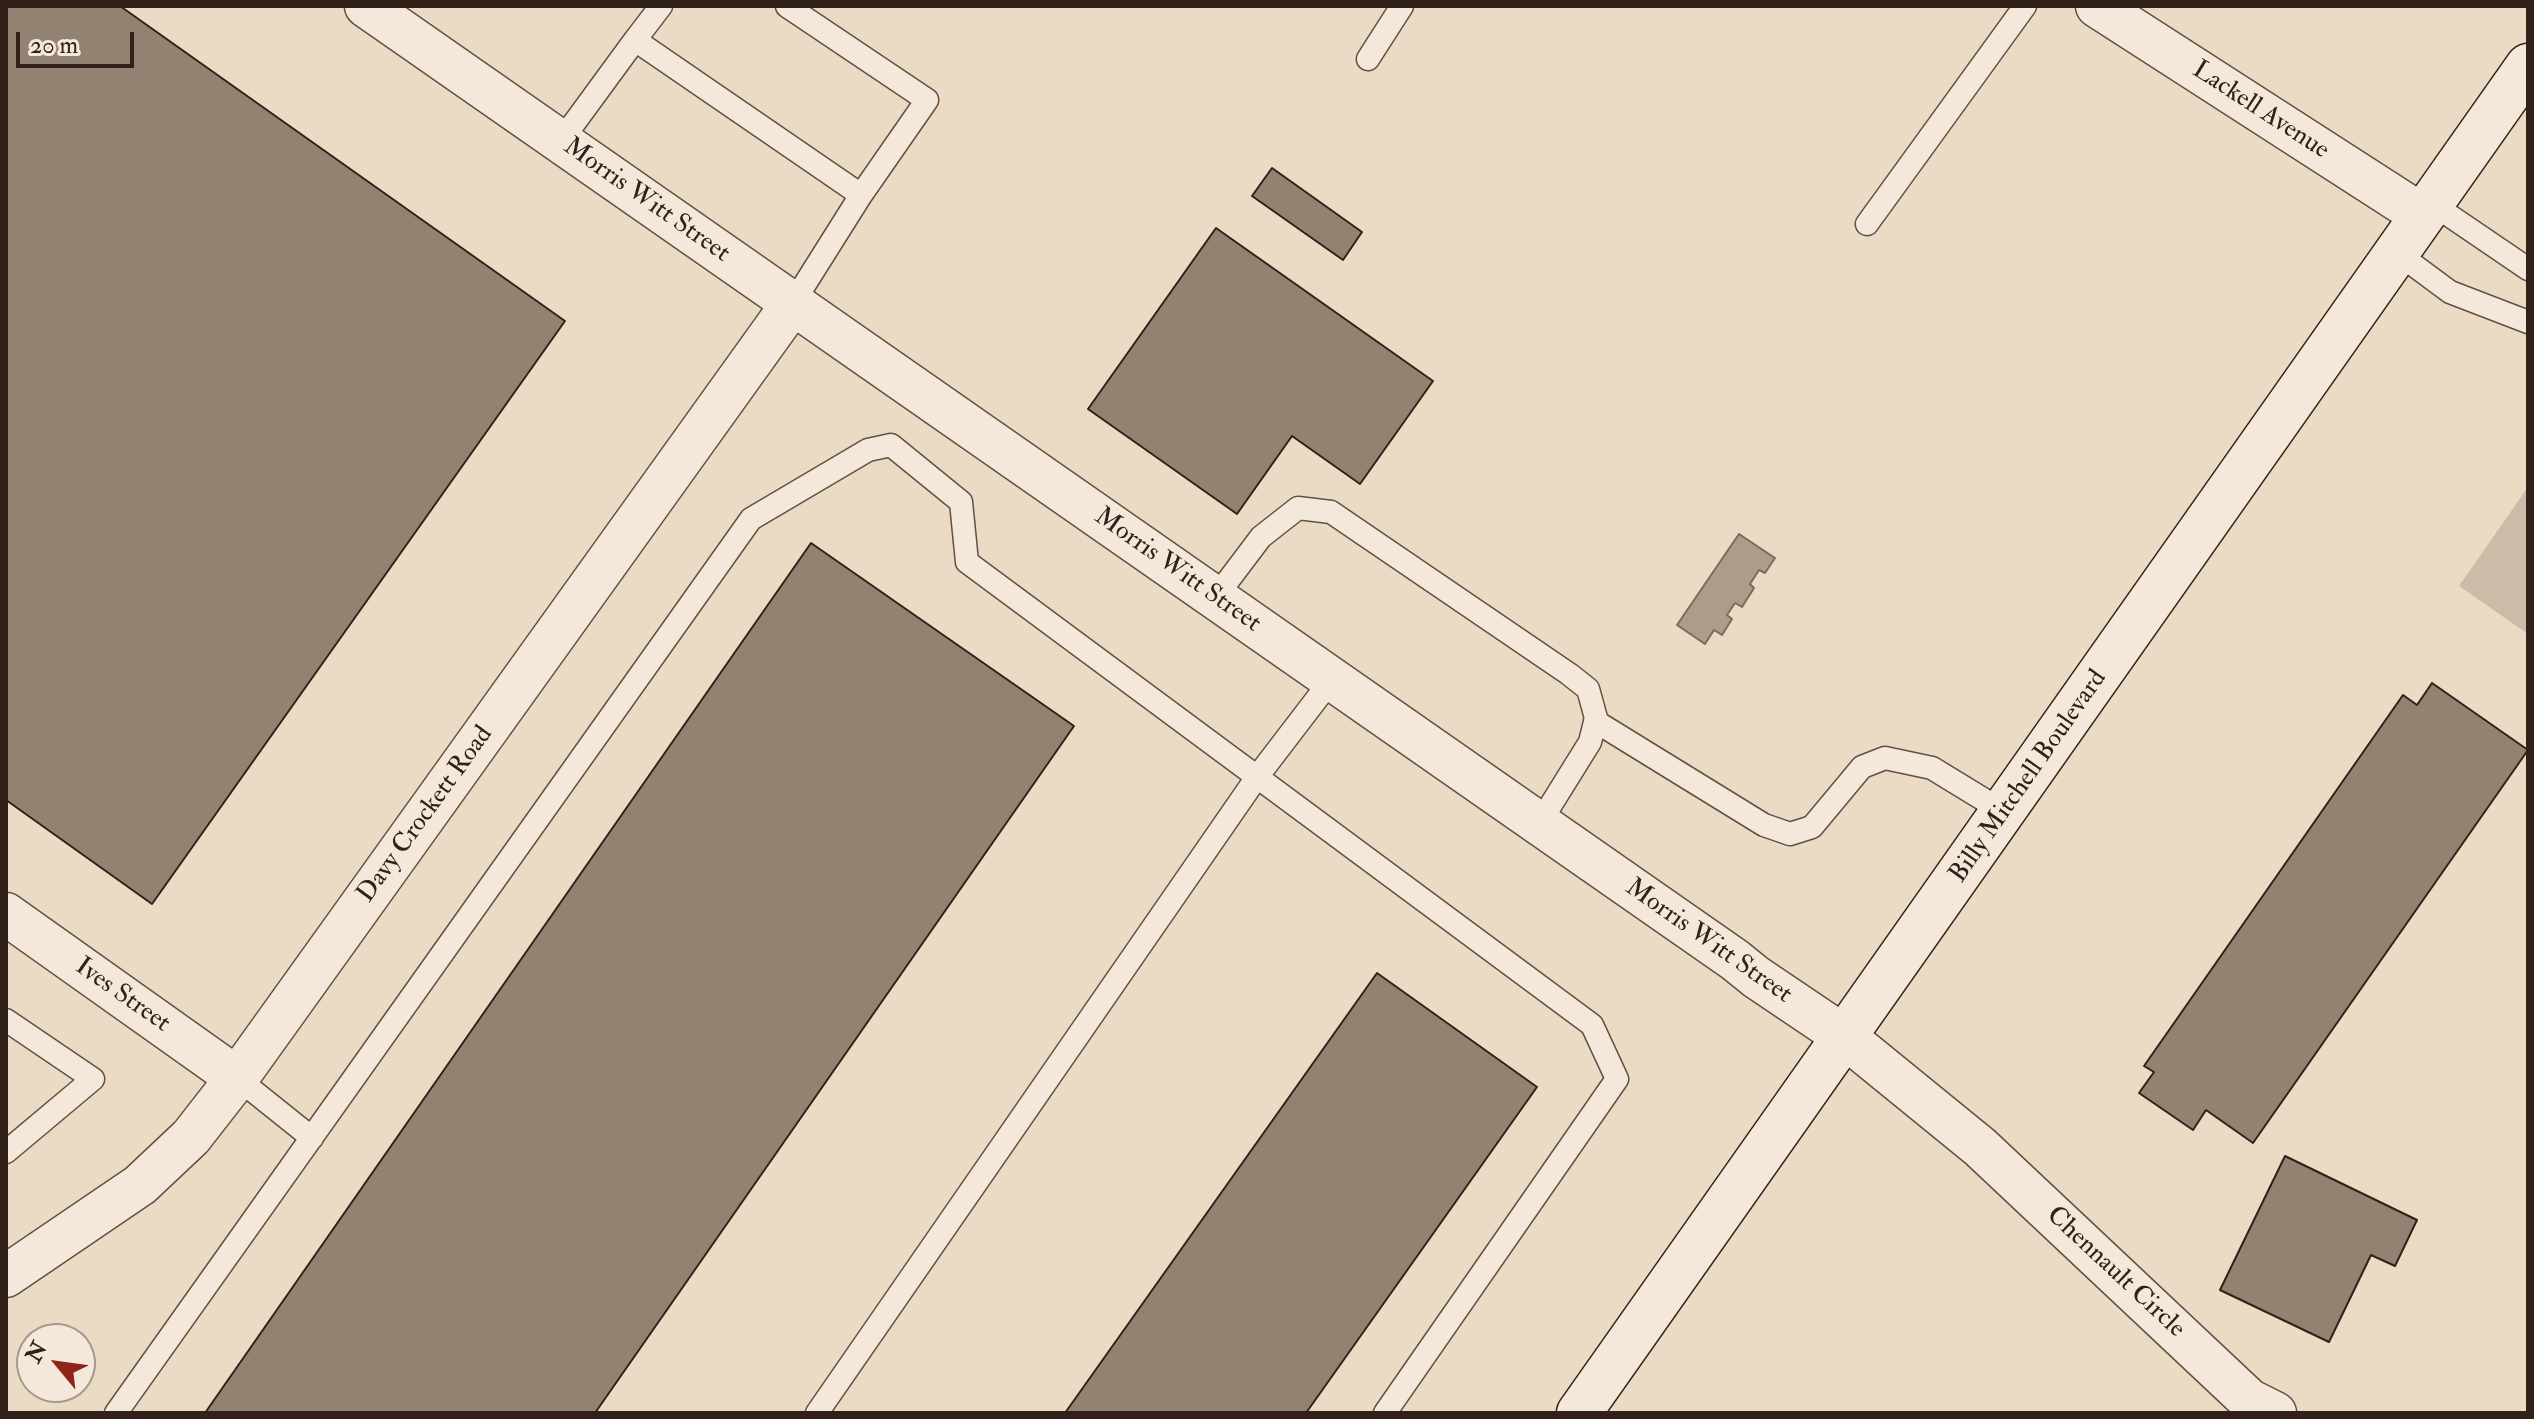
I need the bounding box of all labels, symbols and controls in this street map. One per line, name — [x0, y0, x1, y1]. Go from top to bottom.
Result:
scale bar — [20, 16, 138, 66]
text: 20 m — [30, 30, 78, 61]
street label: Lackell Avenue — [2186, 55, 2334, 167]
street label: Morris Witt Street — [557, 132, 735, 270]
street label: Morris Witt Street — [1088, 502, 1266, 640]
street label: Billy Mitchell Boulevard — [1944, 665, 2114, 889]
street label: Davy Crockett Road — [351, 721, 501, 909]
street label: Morris Witt Street — [1619, 873, 1797, 1011]
street label: Ives Street — [68, 952, 176, 1040]
street label: Chennault Circle — [2039, 1201, 2191, 1345]
north arrow — [16, 1323, 96, 1403]
text: N — [20, 1337, 54, 1368]

